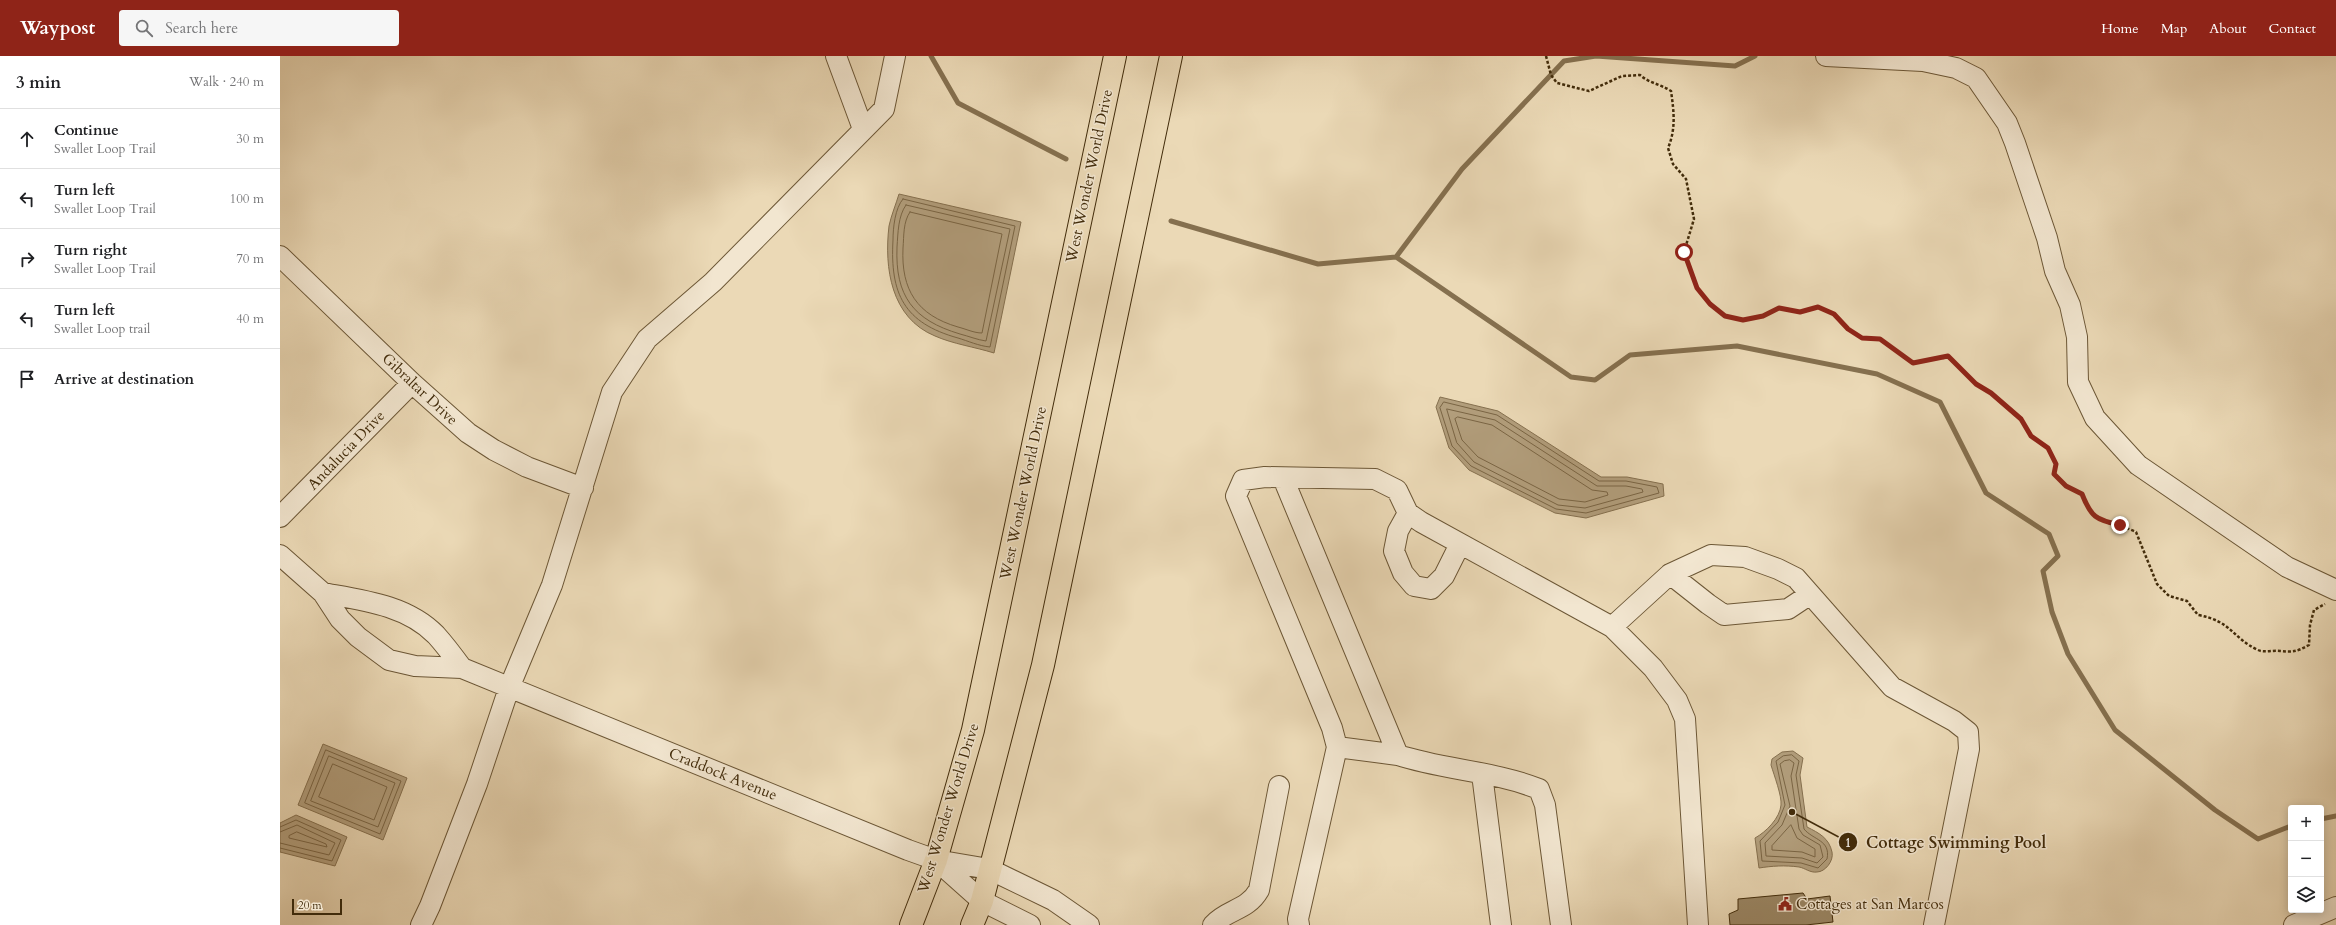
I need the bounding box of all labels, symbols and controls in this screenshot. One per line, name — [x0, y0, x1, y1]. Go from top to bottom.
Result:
search box — [119, 10, 399, 46]
text: Waypost — [20, 15, 95, 41]
icon: search — [133, 17, 155, 39]
text: Search here — [165, 18, 238, 38]
text: Home — [2101, 19, 2139, 38]
text: Map — [2161, 19, 2187, 38]
text: About — [2209, 19, 2246, 38]
text: Contact — [2268, 19, 2316, 38]
text: 3 min — [16, 71, 61, 94]
text: Walk · 240 m — [189, 73, 264, 91]
street label: West Wonder World Drive — [1061, 87, 1117, 266]
text: Continue — [54, 120, 119, 140]
icon: ahead — [16, 128, 38, 150]
text: 30 m — [236, 130, 264, 148]
text: Swallet Loop Trail — [54, 140, 156, 158]
text: Turn left — [54, 180, 115, 200]
icon: left — [16, 188, 38, 210]
text: 100 m — [230, 190, 264, 208]
text: Swallet Loop Trail — [54, 200, 156, 218]
text: Turn right — [54, 240, 127, 260]
route start — [1675, 243, 1693, 261]
icon: right — [16, 248, 38, 270]
text: 70 m — [236, 250, 264, 268]
text: Swallet Loop Trail — [54, 260, 156, 278]
text: Turn left — [54, 300, 115, 320]
icon: left — [16, 308, 38, 330]
text: 40 m — [236, 310, 264, 328]
text: Swallet Loop trail — [54, 320, 150, 338]
street label: Gibraltar Drive — [378, 349, 462, 429]
icon: arrive — [16, 368, 38, 390]
text: Arrive at destination — [54, 369, 194, 389]
street label: West Wonder World Drive — [995, 404, 1051, 583]
street label: Andalucia Drive — [303, 406, 389, 494]
route end — [2111, 516, 2129, 534]
street label: West Wonder World Drive — [912, 720, 983, 896]
street label: Craddock Avenue — [666, 743, 780, 805]
map controls — [2288, 805, 2324, 913]
button: + — [2288, 805, 2324, 841]
callout: Cottage Swimming Pool — [1838, 828, 2054, 856]
text: Cottage Swimming Pool — [1866, 832, 2046, 854]
text: 1 — [1845, 835, 1851, 851]
button: − — [2288, 841, 2324, 877]
button: layers — [2288, 877, 2324, 913]
place label: Cottages at San Marcos — [1796, 894, 1944, 914]
public building icon: Cottages at San Marcos — [1777, 896, 1793, 912]
scale bar — [292, 897, 342, 916]
text: 20 m — [298, 898, 322, 913]

